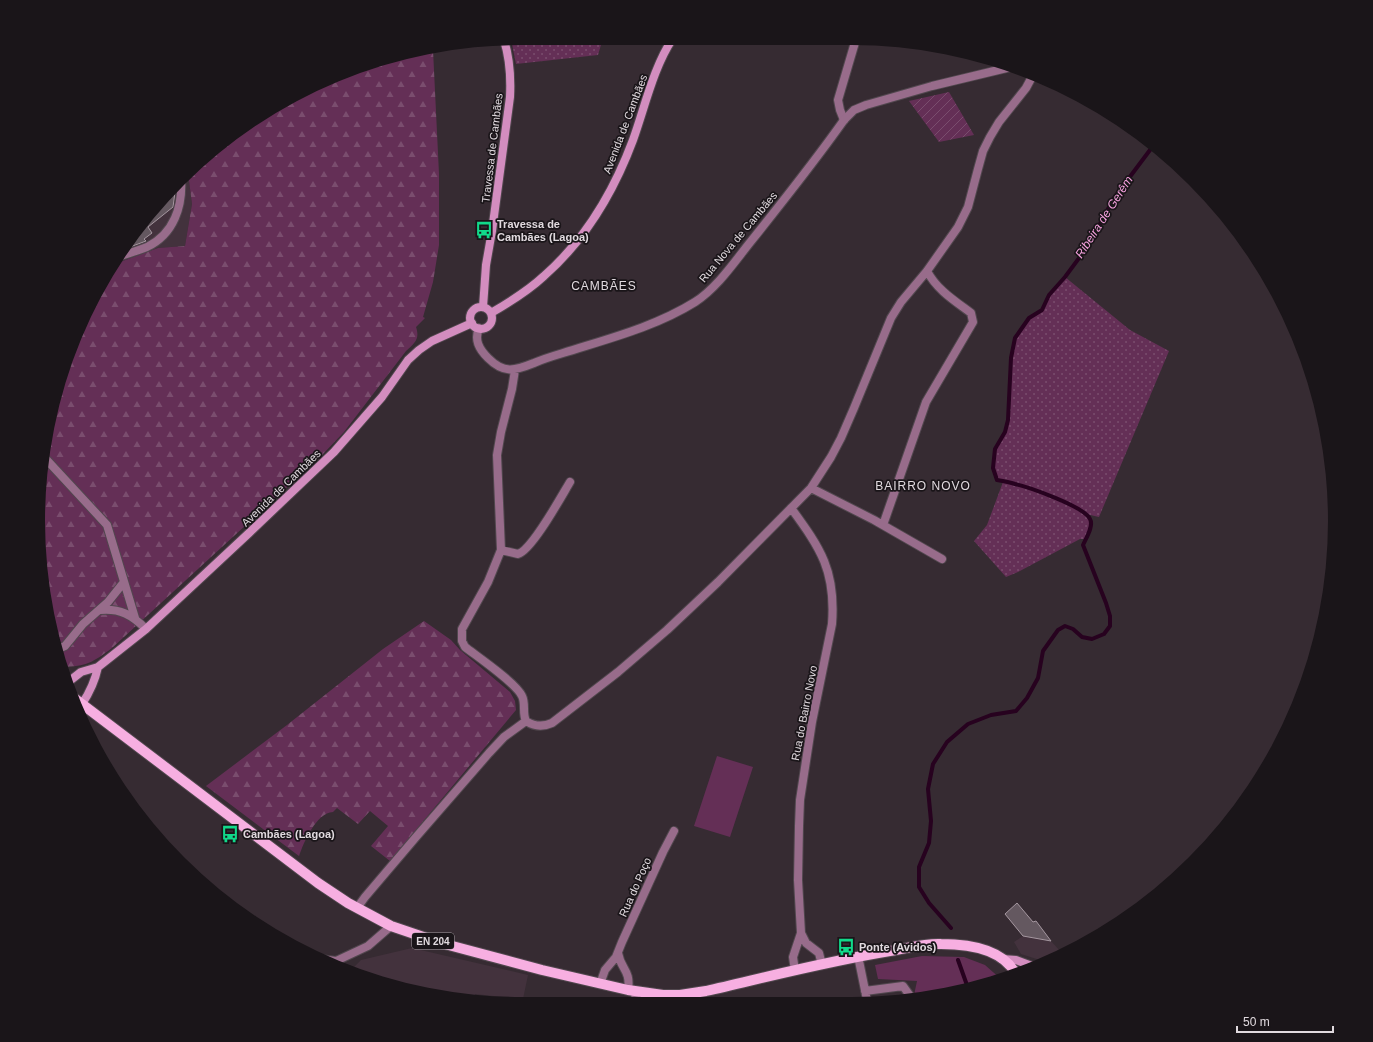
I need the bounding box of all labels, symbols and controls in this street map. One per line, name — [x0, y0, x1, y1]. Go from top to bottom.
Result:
street label: Avenida de Cambães — [601, 72, 650, 175]
street label: Travessa de Cambães — [479, 92, 505, 203]
water label: Ribeira de Gerêm — [1072, 173, 1136, 261]
street label: Rua Nova de Cambães — [697, 189, 780, 285]
place label: Travessa de Cambães (Lagoa) — [497, 218, 589, 243]
bus stop icon: Travessa de Cambães (Lagoa) — [474, 220, 494, 240]
district label: CAMBÃES — [571, 279, 637, 293]
street label: Avenida de Cambães — [239, 447, 323, 529]
district label: BAIRRO NOVO — [875, 479, 971, 493]
street label: Rua do Bairro Novo — [789, 664, 819, 762]
bus stop icon: Cambães (Lagoa) — [220, 824, 240, 844]
place label: Cambães (Lagoa) — [243, 828, 335, 840]
street label: Rua do Poço — [617, 856, 653, 918]
road number: EN 204 — [412, 933, 454, 949]
bus stop icon: Ponte (Avidos) — [836, 937, 856, 957]
place label: Ponte (Avidos) — [859, 941, 937, 953]
scale bar — [1237, 1008, 1333, 1034]
text: 50 m — [1243, 1015, 1270, 1029]

